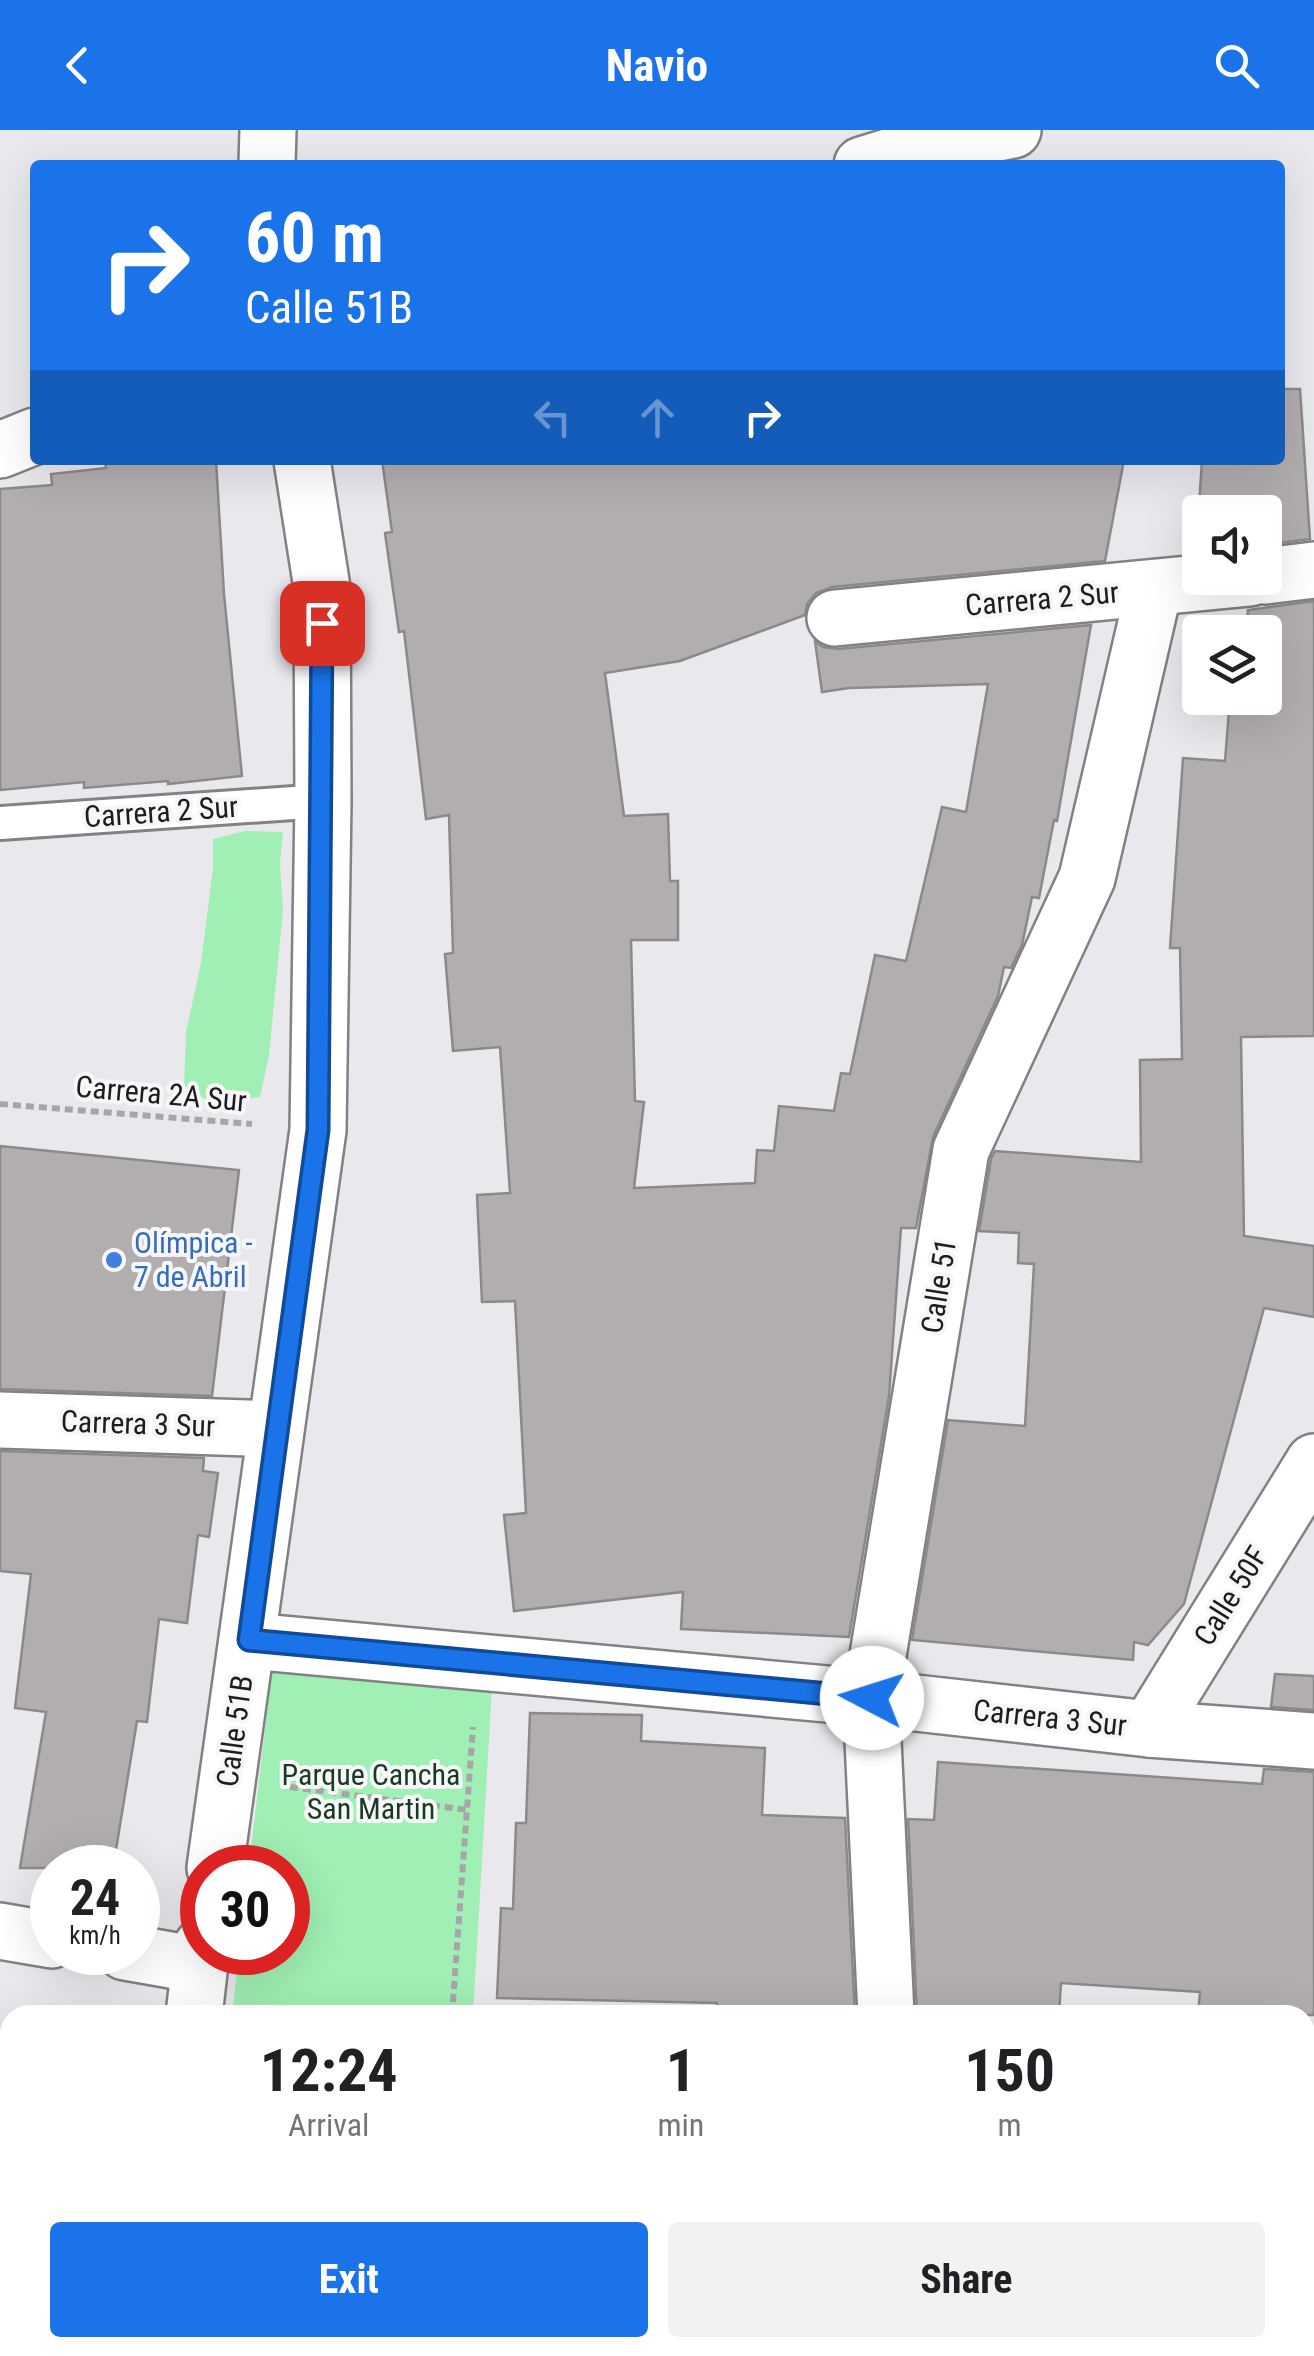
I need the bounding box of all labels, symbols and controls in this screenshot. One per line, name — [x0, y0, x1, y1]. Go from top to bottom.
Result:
icon: back — [50, 38, 105, 93]
icon: search — [1209, 38, 1264, 93]
text: Navio — [606, 39, 708, 92]
text: 60 m — [245, 197, 384, 279]
icon: right — [80, 200, 210, 330]
text: Calle 51B — [245, 281, 413, 334]
icon: left — [525, 390, 580, 445]
icon: ahead — [630, 390, 685, 445]
icon: right — [735, 390, 790, 445]
map controls — [1182, 495, 1282, 715]
button: sound — [1182, 495, 1282, 595]
street label: Carrera 2 Sur — [964, 574, 1120, 623]
pin — [280, 581, 365, 666]
icon: arrive — [295, 596, 350, 651]
button: layers — [1182, 615, 1282, 715]
street label: Carrera 2 Sur — [83, 789, 239, 834]
street label: Carrera 2A Sur — [74, 1069, 248, 1118]
place label: Olímpica - 7 de Abril — [134, 1225, 253, 1294]
street label: Calle 51 — [914, 1236, 963, 1336]
marker: Olímpica - 7 de Abril — [103, 1249, 125, 1271]
street label: Carrera 3 Sur — [60, 1403, 216, 1444]
street label: Calle 50F — [1187, 1540, 1275, 1652]
position arrow — [820, 1646, 924, 1750]
street label: Calle 51B — [209, 1673, 260, 1789]
street label: Carrera 3 Sur — [972, 1692, 1129, 1743]
park label: Parque Cancha San Martin — [282, 1757, 460, 1826]
speed limit sign: 30 — [180, 1845, 310, 1975]
text: 24 — [70, 1869, 120, 1927]
text: km/h — [69, 1921, 121, 1950]
text: 12:24 — [260, 2035, 398, 2106]
text: 1 — [666, 2035, 696, 2106]
text: 150 — [964, 2035, 1055, 2106]
text: Arrival — [288, 2106, 369, 2144]
text: min — [657, 2106, 704, 2144]
text: m — [998, 2106, 1022, 2144]
button: Exit — [50, 2222, 648, 2337]
button: Share — [668, 2222, 1265, 2337]

